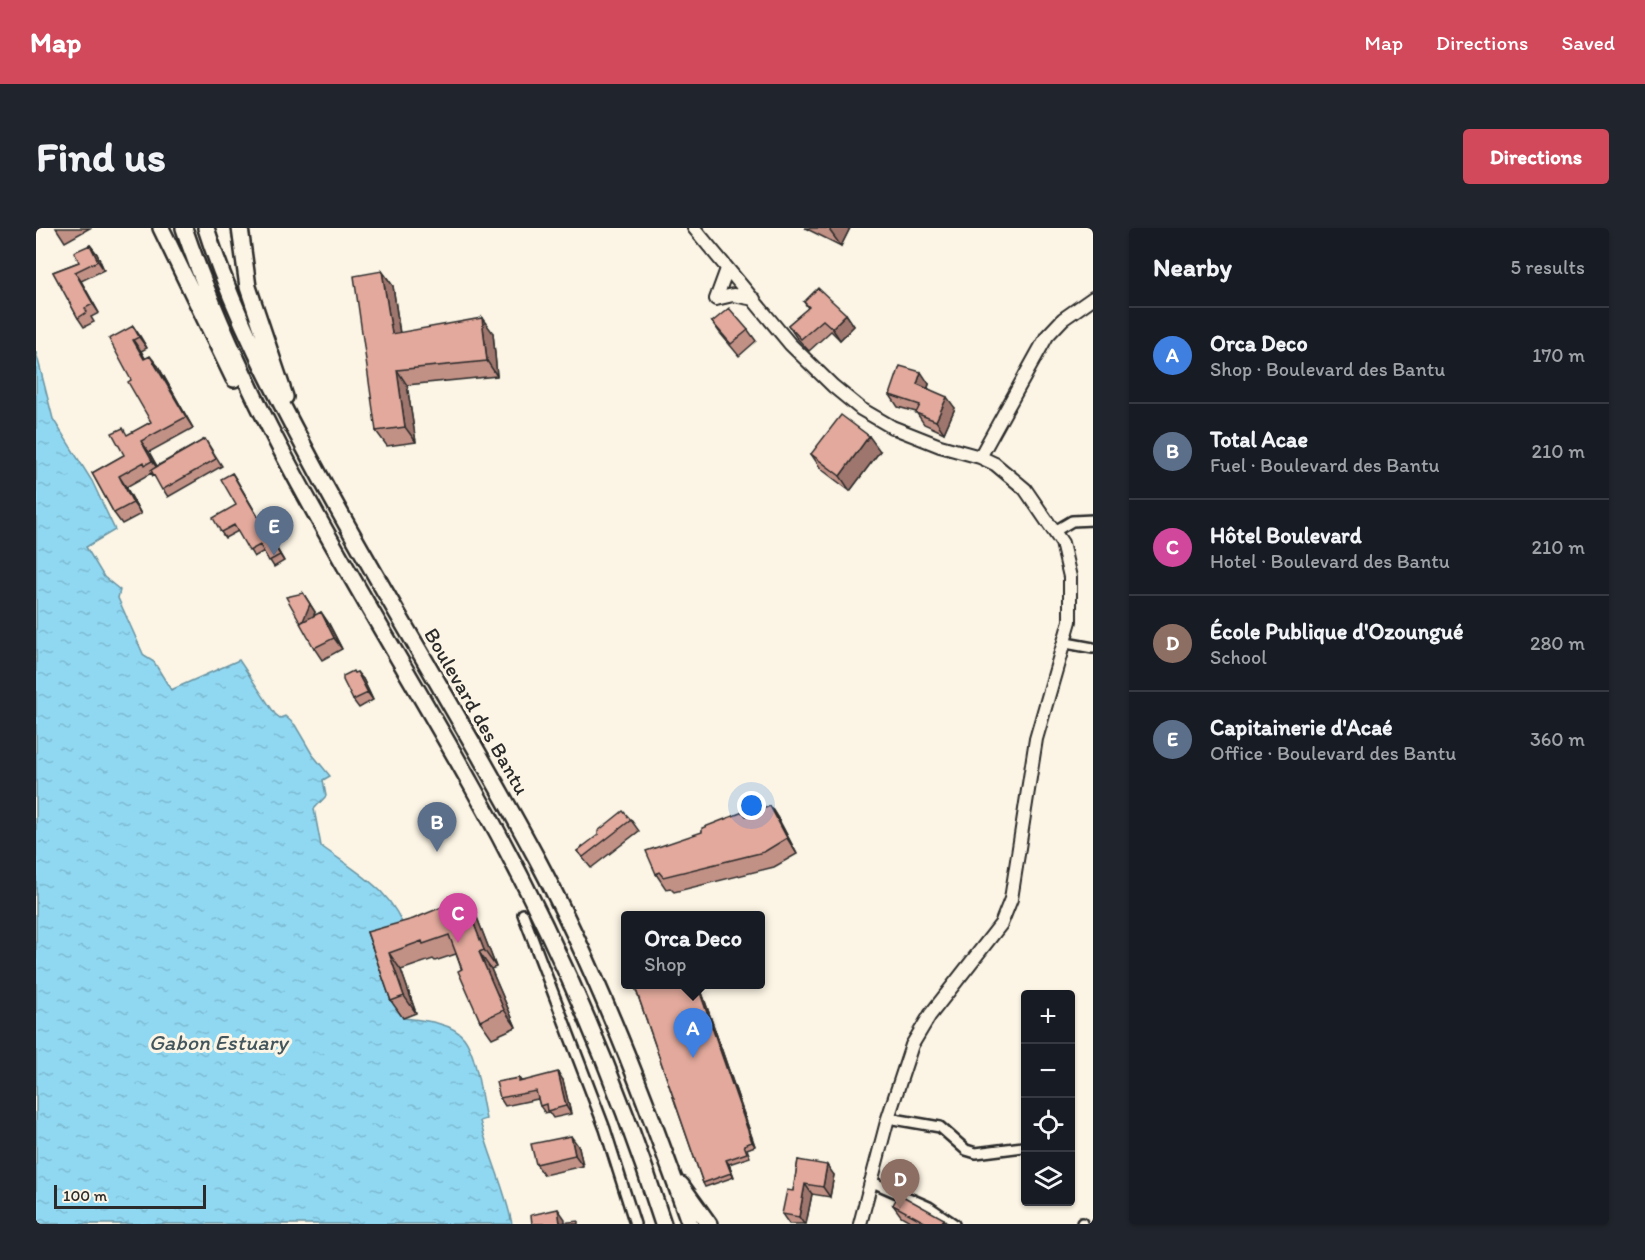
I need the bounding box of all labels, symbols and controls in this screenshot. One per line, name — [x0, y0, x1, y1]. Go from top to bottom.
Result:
text: Map — [30, 25, 81, 59]
text: Map — [1365, 30, 1403, 55]
text: Directions — [1436, 30, 1528, 55]
text: Saved — [1561, 30, 1615, 55]
button: Directions — [1463, 129, 1609, 184]
text: Find us — [36, 131, 166, 182]
text: Nearby — [1153, 251, 1232, 283]
text: 5 results — [1511, 255, 1585, 279]
text: Orca Deco — [1210, 330, 1308, 357]
text: A — [1166, 343, 1179, 367]
text: 170 m — [1532, 343, 1585, 367]
text: Shop · Boulevard des Bantu — [1210, 357, 1445, 381]
text: Total Acae — [1210, 426, 1308, 453]
text: B — [1166, 439, 1179, 463]
text: 210 m — [1532, 439, 1585, 463]
text: Fuel · Boulevard des Bantu — [1210, 453, 1439, 477]
pin: E — [254, 506, 294, 556]
text: Hôtel Boulevard — [1210, 522, 1362, 549]
text: C — [1166, 535, 1179, 559]
text: 210 m — [1532, 535, 1585, 559]
text: Hotel · Boulevard des Bantu — [1210, 549, 1450, 573]
text: École Publique d'Ozoungué — [1210, 618, 1463, 645]
street label: Boulevard des Bantu — [419, 623, 535, 799]
text: D — [1166, 631, 1179, 655]
text: 280 m — [1530, 631, 1585, 655]
text: School — [1210, 645, 1267, 669]
text: Capitainerie d'Acaé — [1210, 714, 1392, 741]
text: E — [1167, 727, 1178, 751]
text: 360 m — [1530, 727, 1585, 751]
text: Office · Boulevard des Bantu — [1210, 741, 1456, 765]
your location — [737, 791, 766, 820]
pin: B — [418, 802, 456, 852]
pin: C — [438, 894, 478, 943]
popup — [621, 911, 765, 989]
text: Orca Deco — [644, 925, 742, 952]
text: Shop — [644, 952, 686, 976]
map controls — [1021, 990, 1075, 1206]
button: + — [1021, 990, 1075, 1044]
pin: A — [674, 1008, 712, 1058]
water label: Gabon Estuary — [149, 1029, 290, 1056]
button: − — [1021, 1044, 1075, 1098]
button: locate — [1021, 1098, 1075, 1152]
button: layers — [1021, 1152, 1075, 1206]
pin: D — [880, 1160, 920, 1209]
scale bar — [54, 1182, 206, 1210]
text: 100 m — [63, 1186, 107, 1205]

